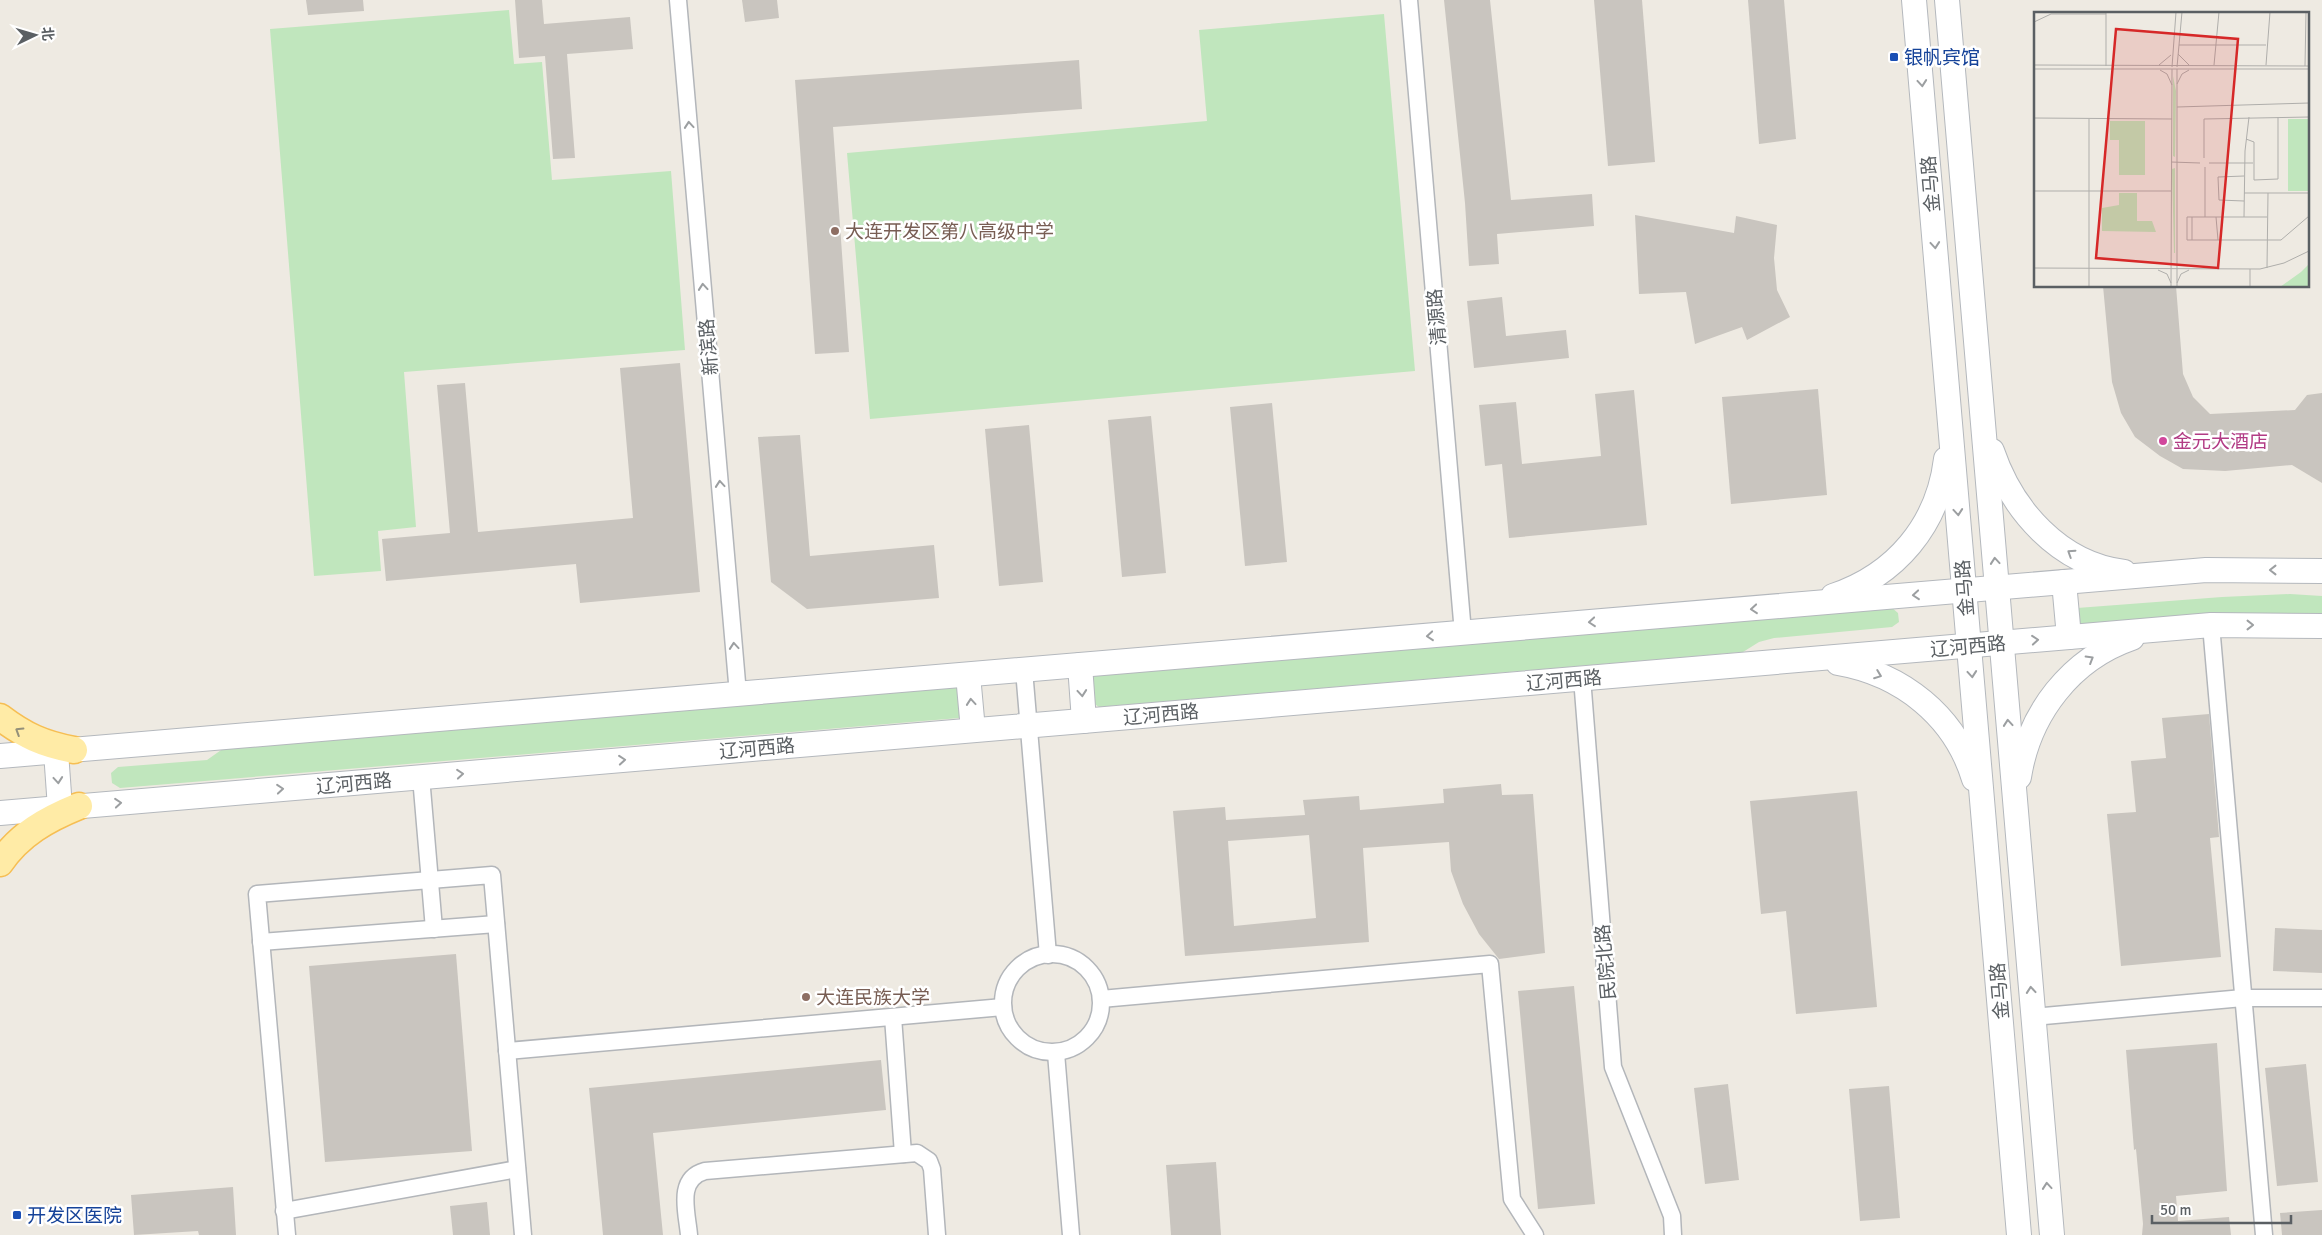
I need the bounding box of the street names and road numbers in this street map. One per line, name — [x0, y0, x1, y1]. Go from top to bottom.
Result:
street label: 金马路 — [1917, 154, 1945, 213]
street label: 清源路 — [1423, 287, 1451, 346]
street label: 新滨路 — [695, 317, 723, 376]
street label: 金马路 — [1951, 558, 1979, 617]
street label: 辽河西路 — [1929, 632, 2007, 662]
street label: 辽河西路 — [1525, 666, 1603, 696]
street label: 辽河西路 — [1122, 700, 1200, 730]
street label: 辽河西路 — [718, 734, 796, 764]
street label: 辽河西路 — [315, 769, 393, 799]
street label: 民院北路 — [1591, 923, 1621, 1001]
street label: 金马路 — [1986, 961, 2014, 1020]

